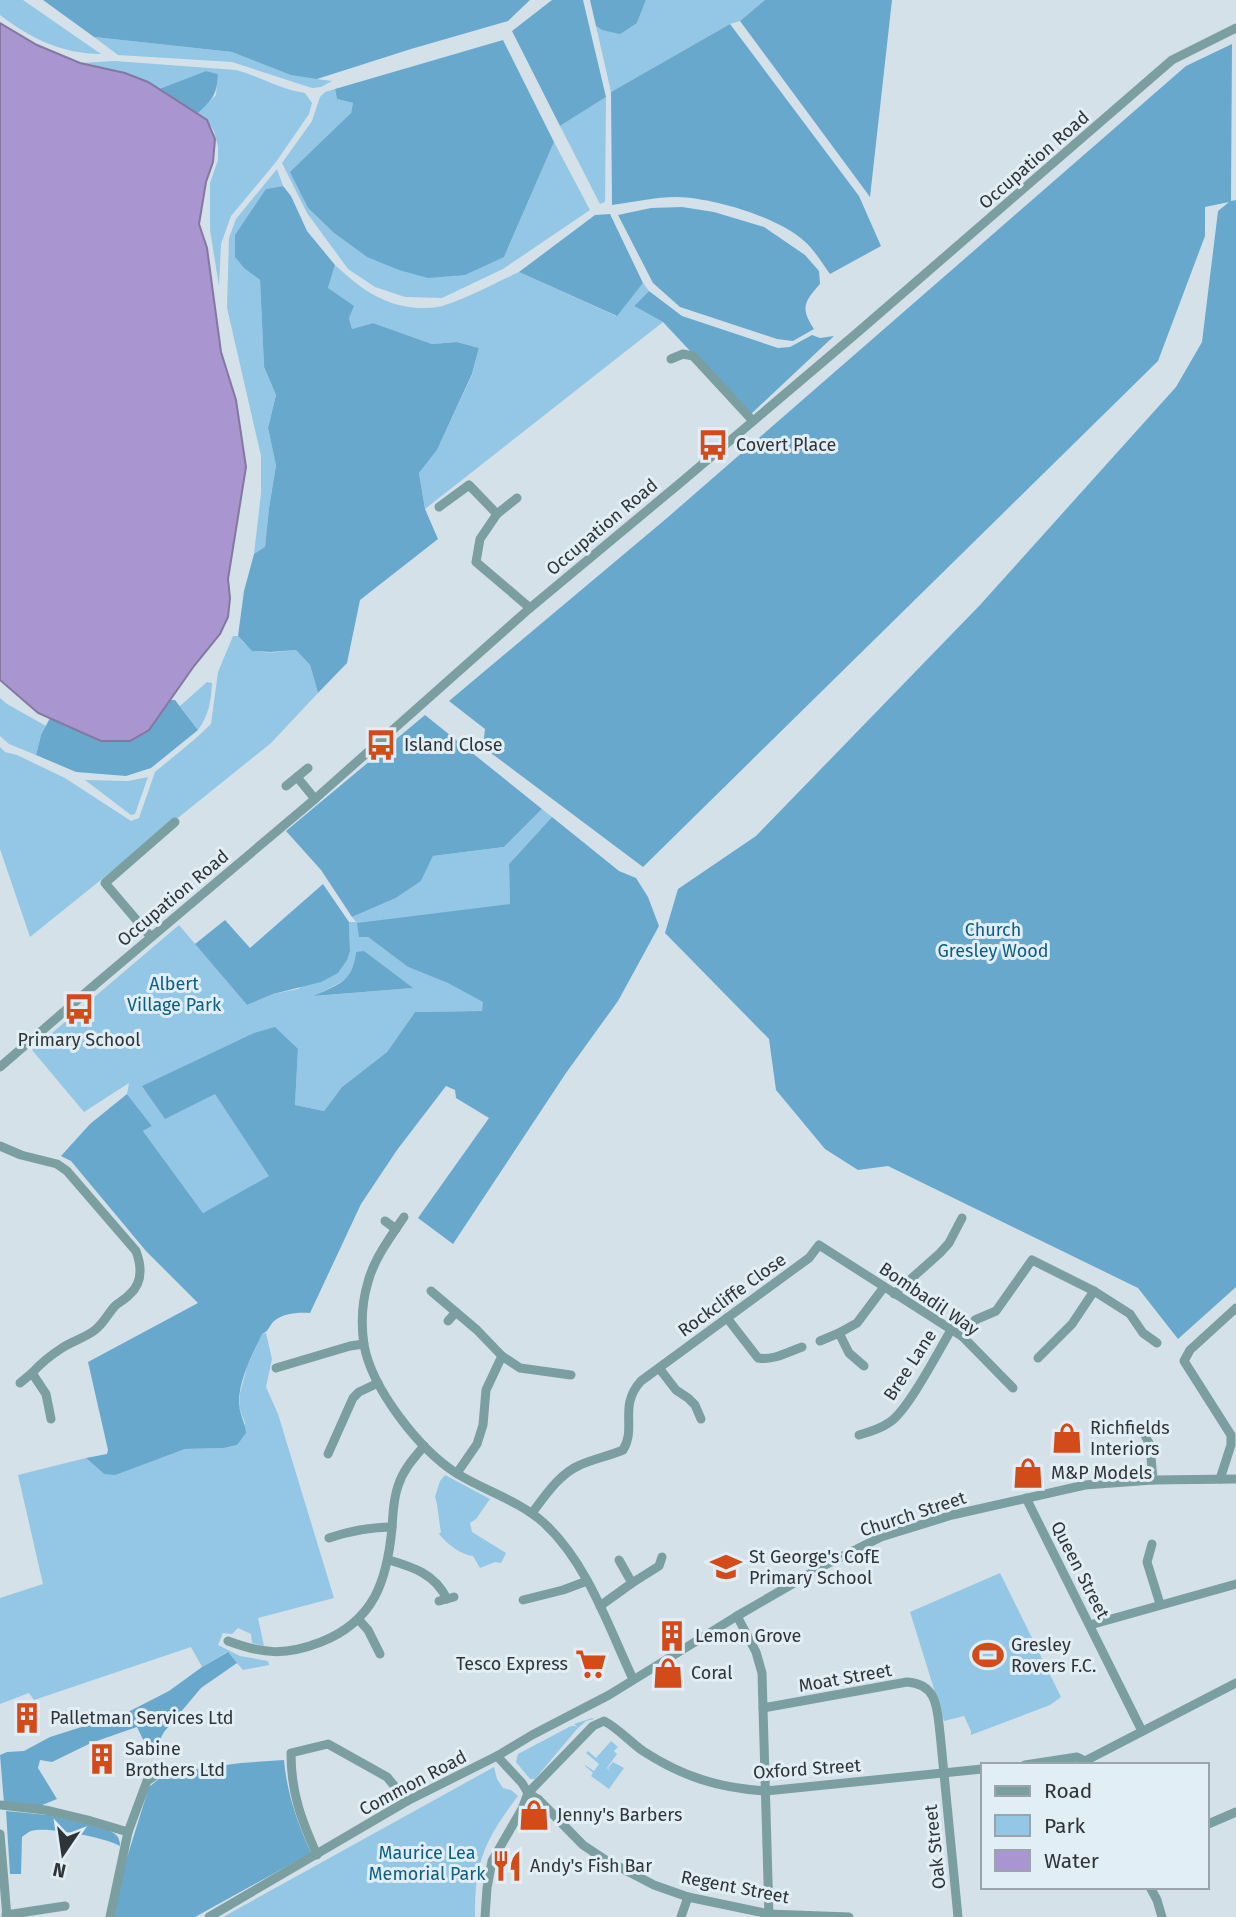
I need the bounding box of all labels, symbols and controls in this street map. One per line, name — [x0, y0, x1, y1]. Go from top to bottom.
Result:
street label: Occupation Road — [974, 106, 1094, 214]
bus stop icon: Covert Place — [696, 428, 730, 462]
place label: Covert Place — [736, 434, 836, 456]
street label: Occupation Road — [542, 474, 662, 580]
bus stop icon: Island Close — [364, 728, 398, 762]
place label: Island Close — [404, 734, 503, 756]
street label: Occupation Road — [113, 845, 233, 951]
park label: Church Gresley Wood — [937, 919, 1049, 962]
park label: Albert Village Park — [127, 973, 222, 1016]
bus stop icon: Primary School — [62, 992, 96, 1026]
place label: Primary School — [17, 1029, 141, 1051]
street label: Rockcliffe Close — [674, 1248, 790, 1342]
street label: Bombadil Way — [875, 1258, 983, 1341]
street label: Bree Lane — [879, 1325, 941, 1405]
place label: Richfields Interiors — [1090, 1417, 1170, 1460]
shop icon: Richfields Interiors — [1050, 1421, 1084, 1455]
shop icon: M&P Models — [1011, 1456, 1045, 1490]
place label: M&P Models — [1051, 1462, 1152, 1484]
street label: Church Street — [857, 1486, 969, 1541]
street label: Queen Street — [1046, 1517, 1114, 1623]
place label: St George's CofE Primary School — [749, 1546, 880, 1589]
school or university icon: St George's CofE Primary School — [709, 1550, 743, 1584]
building icon: Lemon Grove — [655, 1619, 689, 1653]
place label: Lemon Grove — [695, 1625, 801, 1647]
place label: Gresley Rovers F.C. — [1011, 1634, 1096, 1677]
sports icon: Gresley Rovers F.C. — [971, 1638, 1005, 1672]
supermarket icon: Tesco Express — [574, 1647, 608, 1681]
place label: Tesco Express — [456, 1653, 568, 1675]
shop icon: Coral — [651, 1656, 685, 1690]
street label: Moat Street — [797, 1659, 894, 1697]
place label: Coral — [691, 1662, 732, 1684]
building icon: Palletman Services Ltd — [10, 1701, 44, 1735]
place label: Palletman Services Ltd — [50, 1707, 234, 1729]
place label: Sabine Brothers Ltd — [125, 1738, 225, 1781]
building icon: Sabine Brothers Ltd — [85, 1742, 119, 1776]
street label: Common Road — [356, 1745, 470, 1821]
street label: Oxford Street — [752, 1754, 862, 1784]
legend — [981, 1763, 1208, 1889]
text: Road — [1044, 1778, 1092, 1804]
shop icon: Jenny's Barbers — [517, 1798, 551, 1832]
street label: Oak Street — [920, 1803, 950, 1890]
place label: Jenny's Barbers — [557, 1804, 682, 1826]
text: Park — [1044, 1813, 1086, 1839]
north arrow — [28, 1819, 98, 1889]
park label: Maurice Lea Memorial Park — [369, 1842, 486, 1885]
text: Water — [1044, 1848, 1099, 1874]
restaurant icon: Andy's Fish Bar — [490, 1849, 524, 1883]
place label: Andy's Fish Bar — [530, 1855, 652, 1877]
text: N — [51, 1857, 68, 1883]
street label: Regent Street — [679, 1866, 792, 1908]

